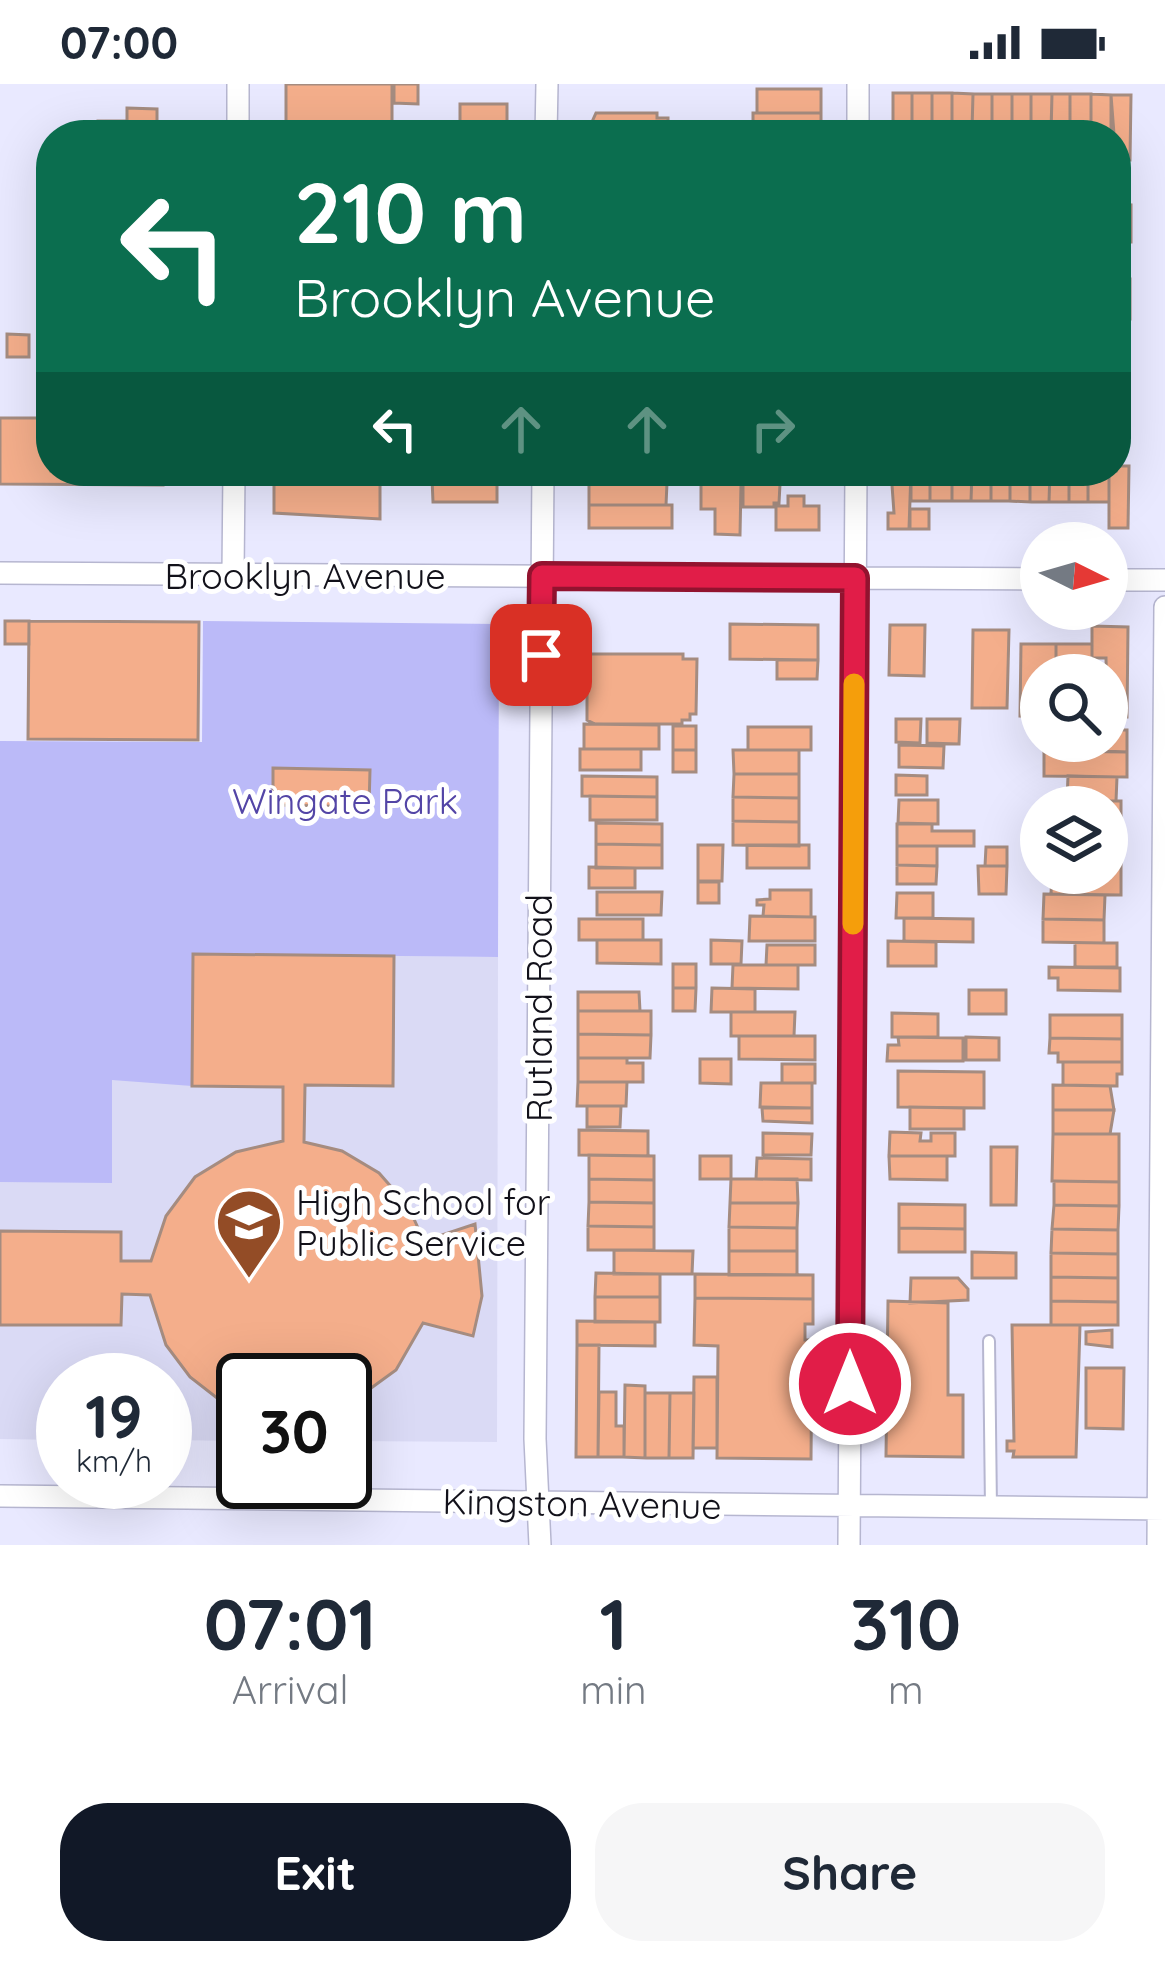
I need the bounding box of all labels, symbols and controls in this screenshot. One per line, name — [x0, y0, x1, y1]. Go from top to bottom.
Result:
text: 07:00 — [60, 14, 178, 70]
text: 210 m — [294, 159, 527, 264]
icon: left — [96, 168, 252, 324]
text: Brooklyn Avenue — [294, 263, 716, 331]
icon: left — [362, 396, 428, 462]
icon: ahead — [488, 396, 554, 462]
icon: ahead — [614, 396, 680, 462]
icon: right — [740, 396, 806, 462]
north arrow — [1020, 522, 1128, 630]
map controls — [1020, 522, 1128, 894]
street label: Brooklyn Avenue — [164, 553, 446, 598]
pin — [490, 604, 592, 706]
icon: arrive — [508, 622, 574, 688]
button: search — [1020, 654, 1128, 762]
park label: Wingate Park — [232, 778, 458, 823]
button: layers — [1020, 786, 1128, 894]
street label: Rutland Road — [516, 894, 561, 1122]
place label: High School for Public Service — [296, 1179, 551, 1265]
school or university icon: High School for Public Service — [214, 1187, 284, 1281]
position arrow — [787, 1321, 913, 1447]
speed limit sign: 30 — [216, 1353, 372, 1509]
text: 19 — [85, 1378, 143, 1453]
text: km/h — [76, 1442, 152, 1480]
street label: Kingston Avenue — [442, 1478, 722, 1528]
text: 07:01 — [204, 1578, 376, 1668]
text: 1 — [599, 1578, 627, 1668]
text: 310 — [850, 1578, 961, 1668]
text: Arrival — [232, 1665, 348, 1714]
text: min — [580, 1665, 647, 1714]
text: m — [888, 1665, 924, 1714]
button: Exit — [60, 1803, 571, 1941]
button: Share — [595, 1803, 1105, 1941]

